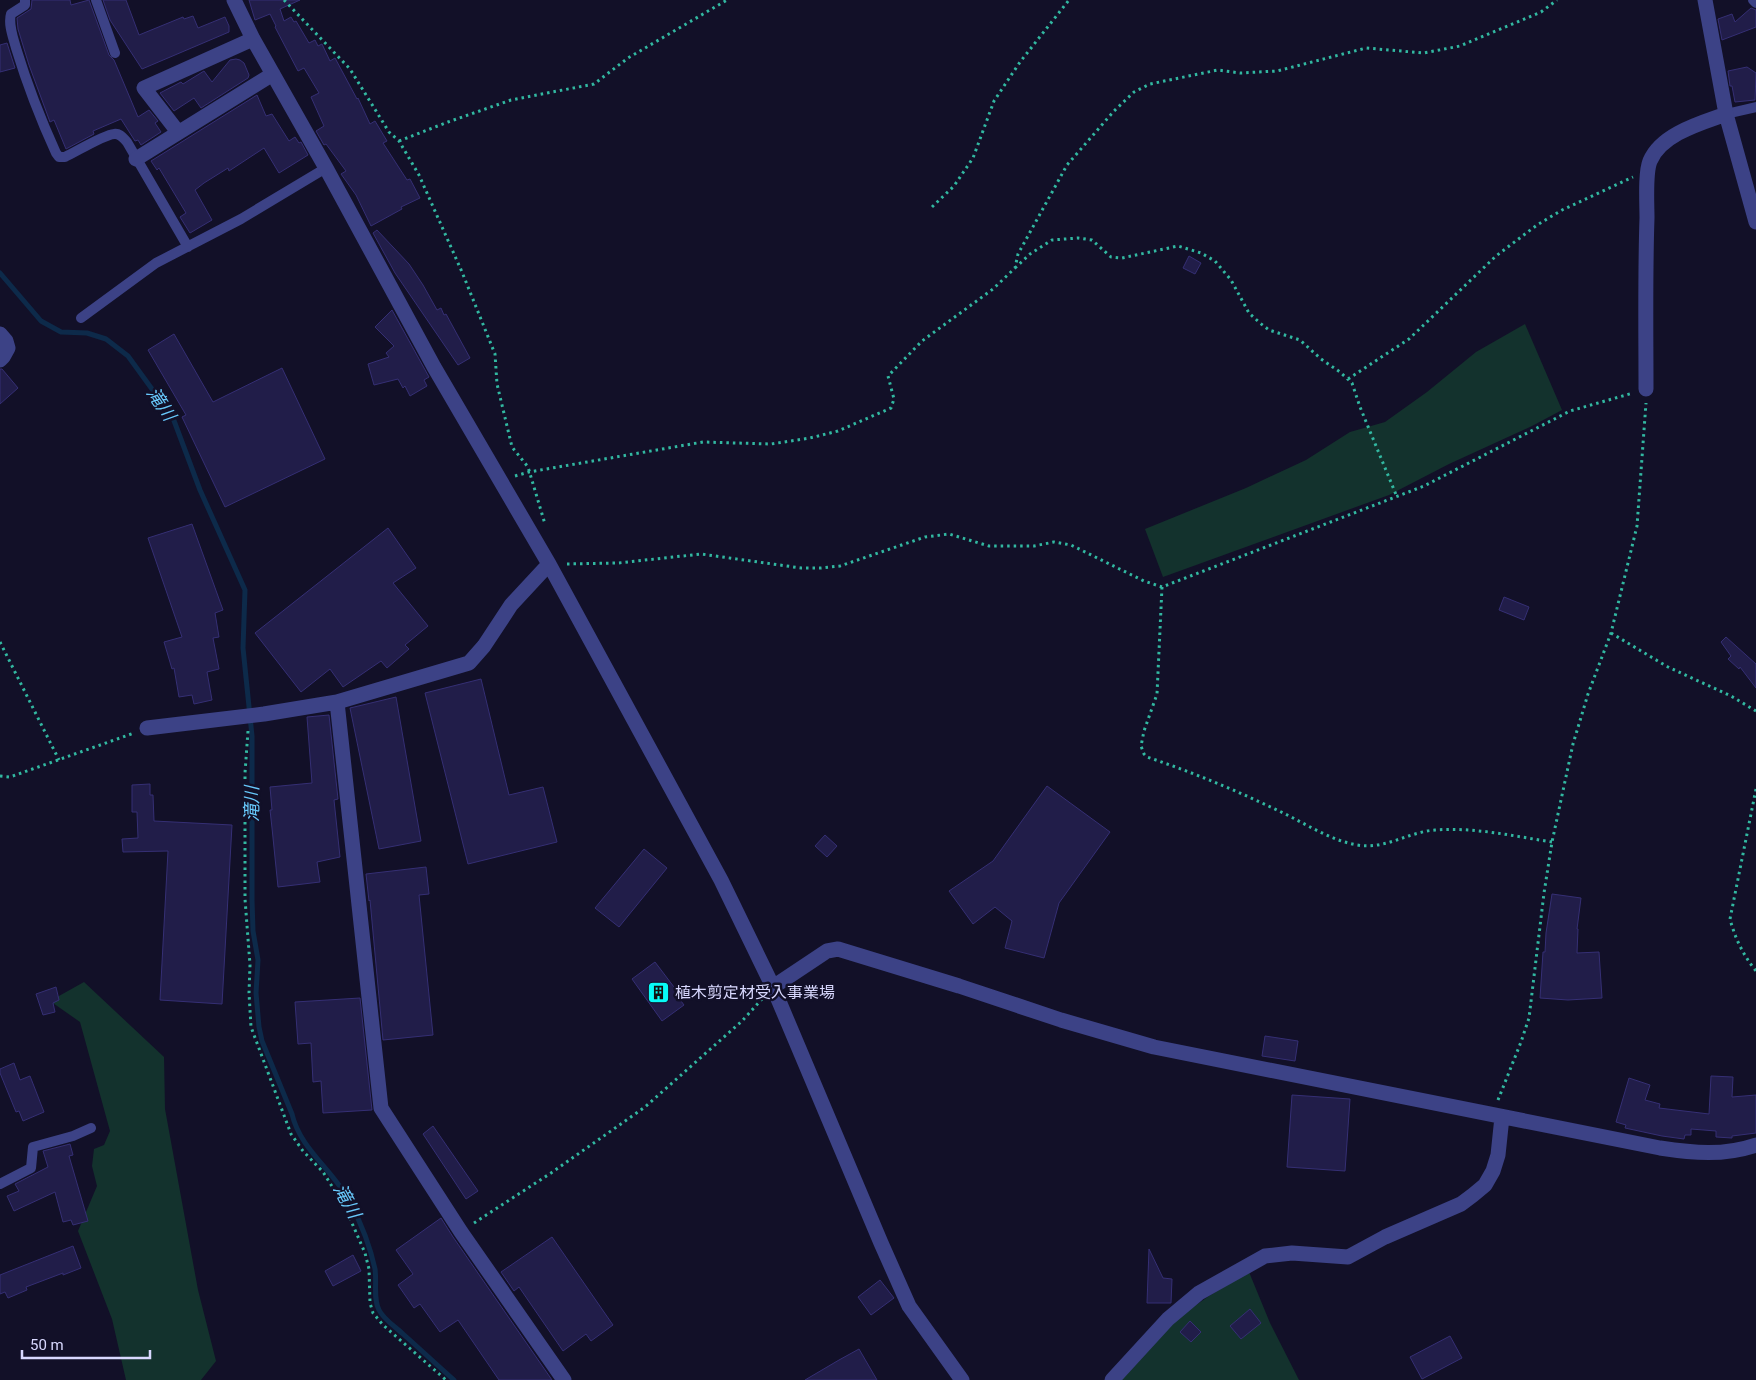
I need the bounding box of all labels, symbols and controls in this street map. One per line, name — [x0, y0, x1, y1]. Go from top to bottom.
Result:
water label: 滝川 — [143, 383, 181, 426]
water label: 滝川 — [241, 784, 262, 822]
building icon: 植木剪定材受入事業場 — [647, 980, 671, 1004]
place label: 植木剪定材受入事業場 — [675, 983, 835, 1002]
water label: 滝川 — [330, 1180, 366, 1223]
scale bar — [22, 1328, 150, 1360]
text: 50 m — [30, 1336, 64, 1354]

